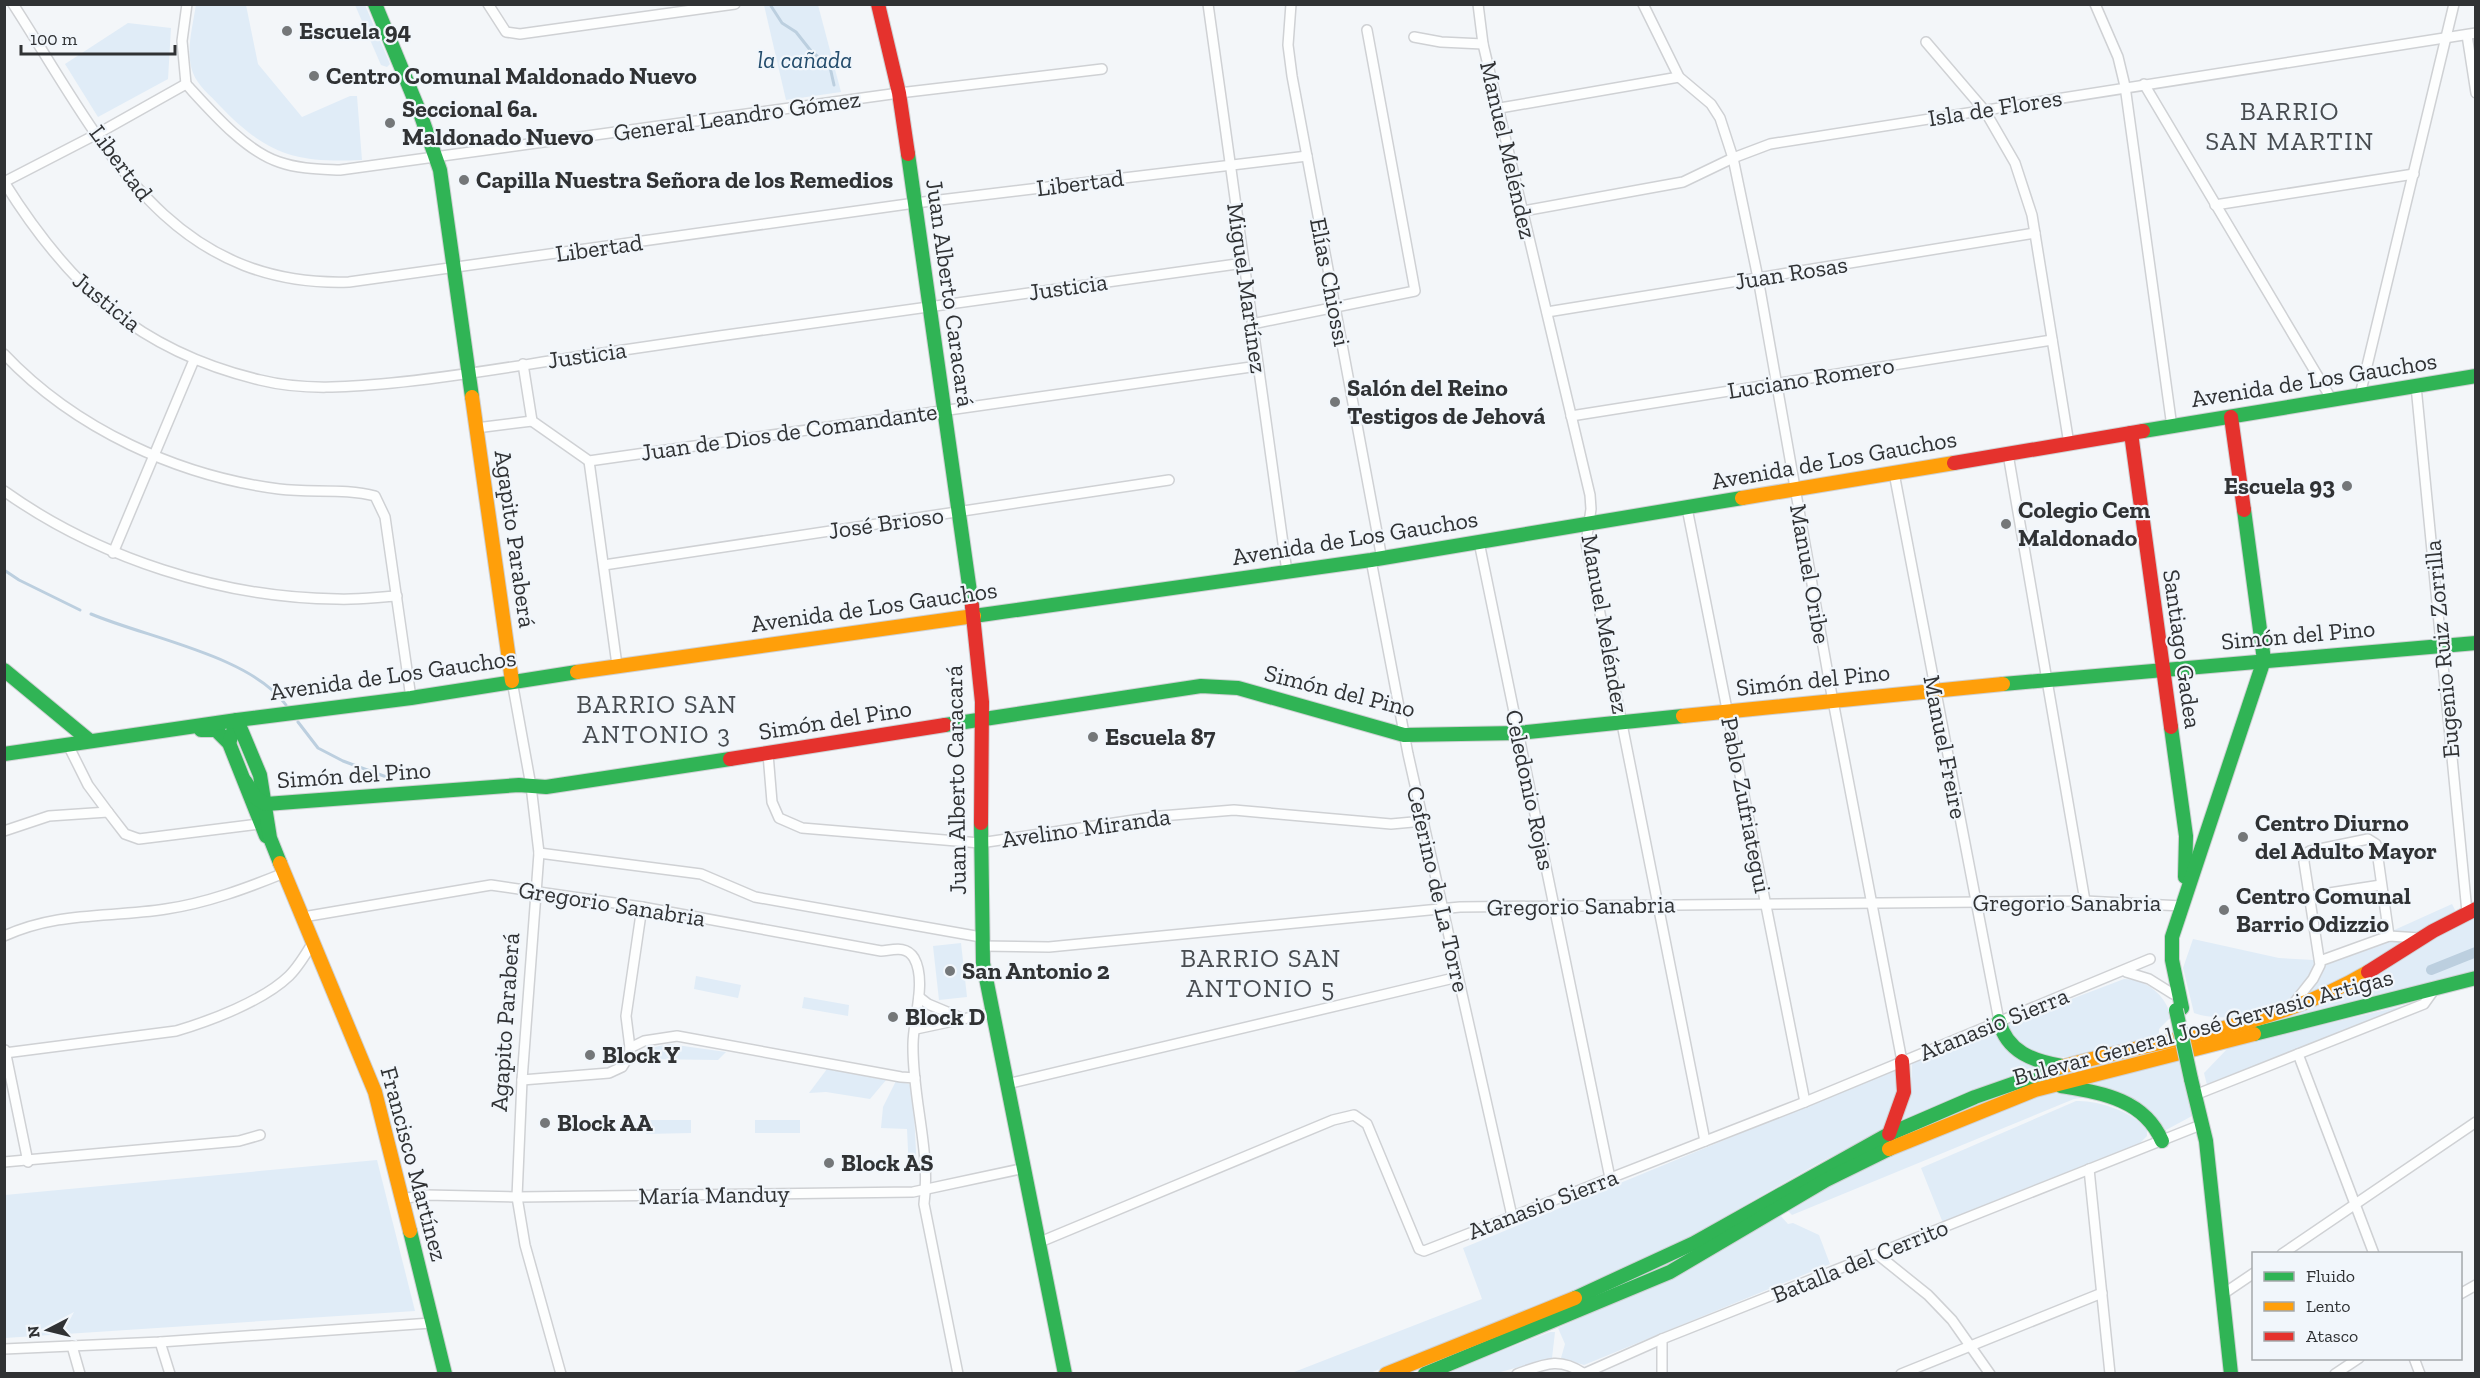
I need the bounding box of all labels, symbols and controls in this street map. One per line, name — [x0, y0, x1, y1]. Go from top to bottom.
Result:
place label: Escuela 94 — [299, 16, 411, 45]
scale bar — [21, 18, 176, 56]
marker: Escuela 94 — [280, 24, 294, 38]
text: 100 m — [30, 28, 78, 50]
park label: la cañada — [758, 45, 852, 74]
street label: Manuel Meléndez — [1474, 58, 1543, 242]
place label: Centro Comunal Maldonado Nuevo — [326, 61, 697, 90]
marker: Centro Comunal Maldonado Nuevo — [307, 69, 321, 83]
street label: Isla de Flores — [1926, 83, 2064, 132]
street label: General Leandro Gómez — [612, 84, 862, 147]
place label: Seccional 6a. Maldonado Nuevo — [402, 94, 594, 151]
district label: BARRIO SAN MARTIN — [2205, 95, 2375, 157]
marker: Seccional 6a. Maldonado Nuevo — [383, 116, 397, 130]
street label: Libertad — [83, 119, 159, 206]
street label: Libertad — [1035, 163, 1125, 202]
place label: Capilla Nuestra Señora de los Remedios — [476, 165, 893, 194]
marker: Capilla Nuestra Señora de los Remedios — [457, 173, 471, 187]
street label: Juan Alberto Caracará — [920, 177, 981, 409]
street label: Miguel Martínez — [1221, 201, 1274, 375]
street label: Elías Chiossi — [1304, 215, 1357, 349]
street label: Libertad — [554, 227, 644, 268]
street label: Juan Rosas — [1732, 249, 1850, 296]
street label: Justicia — [67, 265, 148, 338]
street label: Justicia — [1027, 267, 1110, 306]
street label: Justicia — [546, 335, 629, 374]
street label: Avenida de Los Gauchos — [2189, 346, 2439, 413]
street label: Luciano Romero — [1725, 350, 1896, 405]
place label: Salón del Reino Testigos de Jehová — [1347, 373, 1545, 430]
marker: Salón del Reino Testigos de Jehová — [1328, 395, 1342, 409]
street label: Juan de Dios de Comandante — [639, 396, 939, 467]
street label: Avenida de Los Gauchos — [1709, 424, 1959, 495]
street label: Agapito Paraberá — [489, 448, 542, 630]
place label: Escuela 93 — [2224, 471, 2335, 500]
marker: Escuela 93 — [2340, 479, 2354, 493]
place label: Colegio Cem Maldonado — [2018, 495, 2150, 552]
street label: José Brioso — [826, 500, 946, 545]
street label: Manuel Oribe — [1784, 502, 1837, 646]
street label: Avenida de Los Gauchos — [1230, 504, 1480, 571]
marker: Colegio Cem Maldonado — [1999, 517, 2013, 531]
street label: Manuel Meléndez — [1575, 532, 1636, 716]
street label: Eugenio Ruiz Zorrilla — [2417, 538, 2465, 759]
street label: Santiago Gadea — [2157, 567, 2208, 731]
street label: Avenida de Los Gauchos — [749, 575, 999, 638]
street label: Simón del Pino — [2220, 613, 2376, 656]
street label: Avenida de Los Gauchos — [268, 643, 518, 706]
street label: Simón del Pino — [1735, 657, 1891, 702]
street label: Simón del Pino — [1262, 658, 1419, 723]
street label: Juan Alberto Caracará — [939, 664, 972, 895]
street label: Manuel Freire — [1917, 673, 1974, 821]
district label: BARRIO SAN ANTONIO 3 — [576, 688, 738, 750]
street label: Simón del Pino — [756, 693, 914, 746]
street label: Celedonio Rojas — [1499, 707, 1562, 873]
street label: Pablo Zufriategui — [1715, 714, 1778, 896]
place label: Escuela 87 — [1105, 722, 1216, 751]
marker: Escuela 87 — [1086, 730, 1100, 744]
street label: Simón del Pino — [276, 755, 432, 794]
street label: Ceferino de La Torre — [1401, 783, 1476, 995]
street label: Avelino Miranda — [1000, 801, 1173, 854]
place label: Centro Diurno del Adulto Mayor — [2255, 808, 2437, 865]
marker: Centro Diurno del Adulto Mayor — [2236, 830, 2250, 844]
street label: Gregorio Sanabria — [517, 874, 708, 933]
place label: Centro Comunal Barrio Odizzio — [2236, 881, 2411, 938]
street label: Gregorio Sanabria — [1973, 888, 2162, 917]
street label: Gregorio Sanabria — [1486, 889, 1676, 922]
marker: Centro Comunal Barrio Odizzio — [2217, 903, 2231, 917]
street label: Agapito Paraberá — [484, 931, 525, 1112]
district label: BARRIO SAN ANTONIO 5 — [1180, 942, 1342, 1004]
place label: San Antonio 2 — [962, 956, 1110, 985]
street label: Bulevar General José Gervasio Artigas — [2010, 962, 2396, 1091]
marker: San Antonio 2 — [943, 964, 957, 978]
street label: Atanasio Sierra — [1915, 980, 2073, 1067]
place label: Block D — [905, 1002, 985, 1031]
marker: Block D — [886, 1010, 900, 1024]
place label: Block Y — [602, 1040, 681, 1069]
marker: Block Y — [583, 1048, 597, 1062]
street label: Francisco Martínez — [375, 1063, 454, 1264]
place label: Block AA — [557, 1108, 653, 1137]
marker: Block AA — [538, 1116, 552, 1130]
place label: Block AS — [841, 1148, 934, 1177]
marker: Block AS — [822, 1156, 836, 1170]
street label: Atanasio Sierra — [1464, 1161, 1622, 1245]
street label: María Manduy — [638, 1179, 791, 1210]
street label: Batalla del Cerrito — [1767, 1212, 1952, 1309]
legend — [2252, 1252, 2462, 1360]
text: Fluido — [2306, 1265, 2355, 1287]
text: Lento — [2306, 1295, 2351, 1317]
north arrow — [18, 1300, 78, 1360]
text: N — [23, 1325, 44, 1339]
text: Atasco — [2306, 1325, 2358, 1347]

